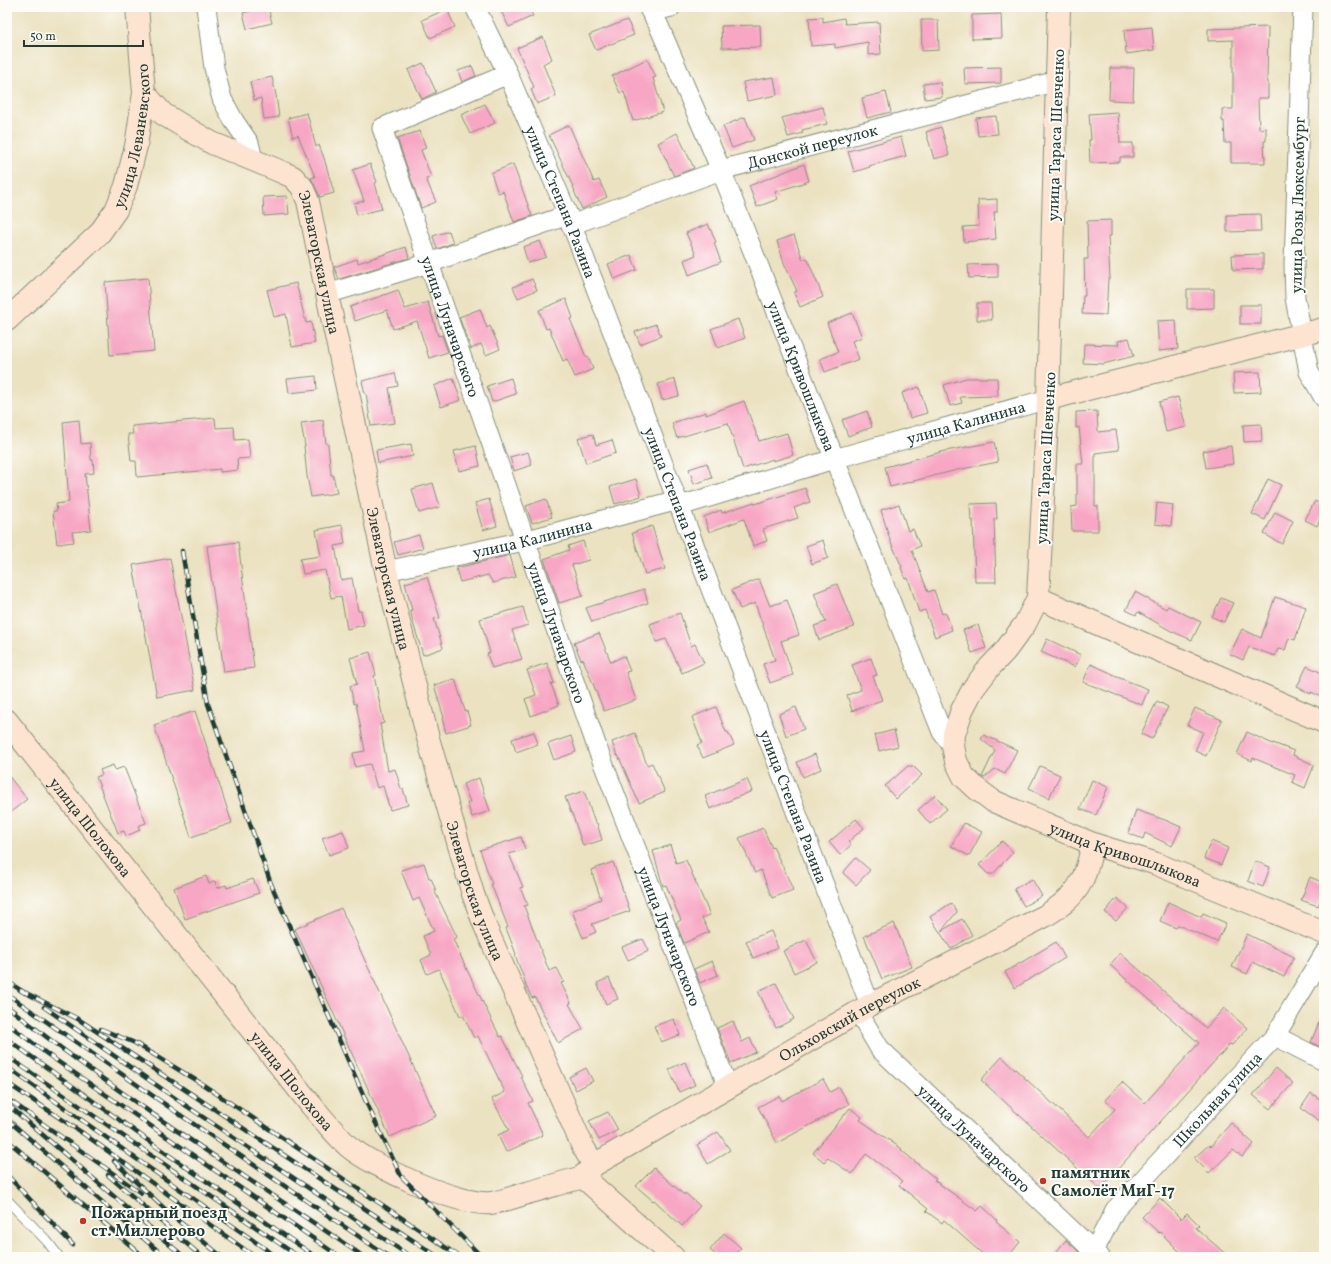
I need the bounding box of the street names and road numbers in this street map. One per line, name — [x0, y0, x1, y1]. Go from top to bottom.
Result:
street label: улица Тараса Шевченко — [1043, 48, 1071, 222]
street label: улица Леваневского — [109, 63, 157, 212]
street label: улица Розы Люксембург — [1286, 117, 1312, 294]
street label: Донской переулок — [745, 120, 881, 176]
street label: улица Степана Разина — [518, 123, 600, 282]
street label: Элеваторская улица — [292, 187, 344, 336]
street label: улица Луначарского — [414, 253, 484, 401]
street label: улица Кривошлыкова — [760, 298, 840, 455]
street label: улица Тараса Шевченко — [1031, 371, 1063, 545]
street label: улица Калинина — [905, 397, 1028, 451]
street label: улица Степана Разина — [637, 424, 716, 585]
street label: Элеваторская улица — [360, 505, 415, 653]
street label: улица Калинина — [471, 514, 595, 565]
street label: улица Луначарского — [521, 559, 590, 707]
street label: улица Степана Разина — [753, 727, 832, 887]
street label: улица Шолохова — [43, 773, 136, 883]
street label: улица Кривошлыкова — [1045, 817, 1204, 894]
street label: Элеваторская улица — [440, 819, 508, 965]
street label: улица Луначарского — [631, 864, 705, 1010]
street label: Ольховский переулок — [776, 972, 925, 1068]
street label: улица Шолохова — [244, 1027, 337, 1137]
street label: Школьная улица — [1169, 1048, 1268, 1153]
street label: улица Луначарского — [912, 1081, 1035, 1199]

